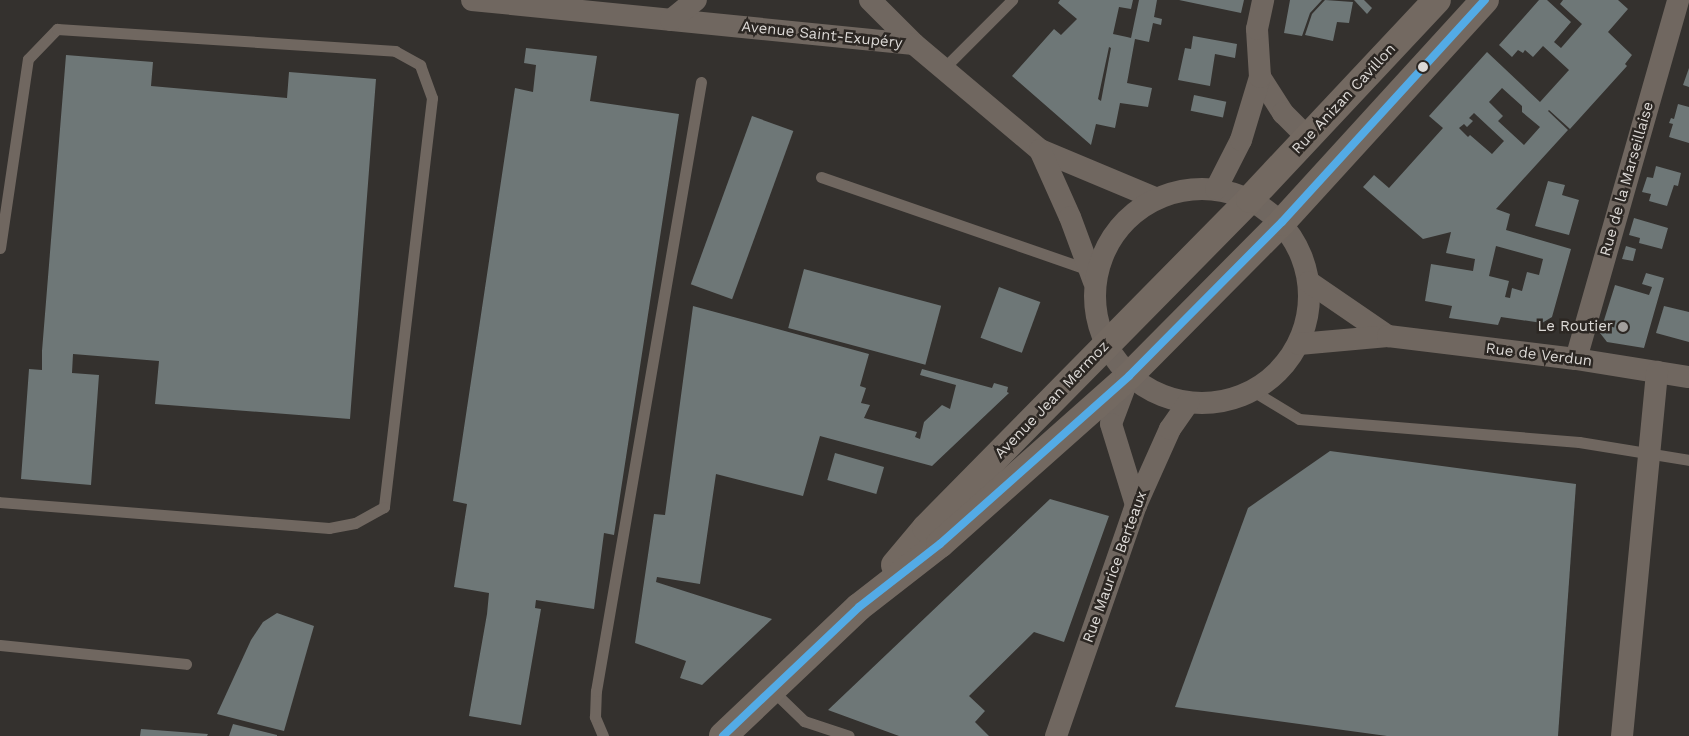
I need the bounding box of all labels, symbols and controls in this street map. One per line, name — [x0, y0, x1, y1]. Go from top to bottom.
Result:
street label: Avenue Saint-Exupéry — [741, 18, 903, 52]
street label: Rue Anizan Cavillon — [1288, 40, 1400, 158]
unlabelled marker — [1418, 62, 1428, 72]
street label: Rue de la Marseillaise — [1596, 100, 1658, 258]
place label: Le Routier — [1537, 318, 1613, 336]
marker: Le Routier — [1617, 321, 1629, 333]
street label: Avenue Jean Mermoz — [991, 337, 1113, 463]
street label: Rue de Verdun — [1485, 340, 1593, 370]
street label: Rue Maurice Berteaux — [1079, 489, 1151, 645]

